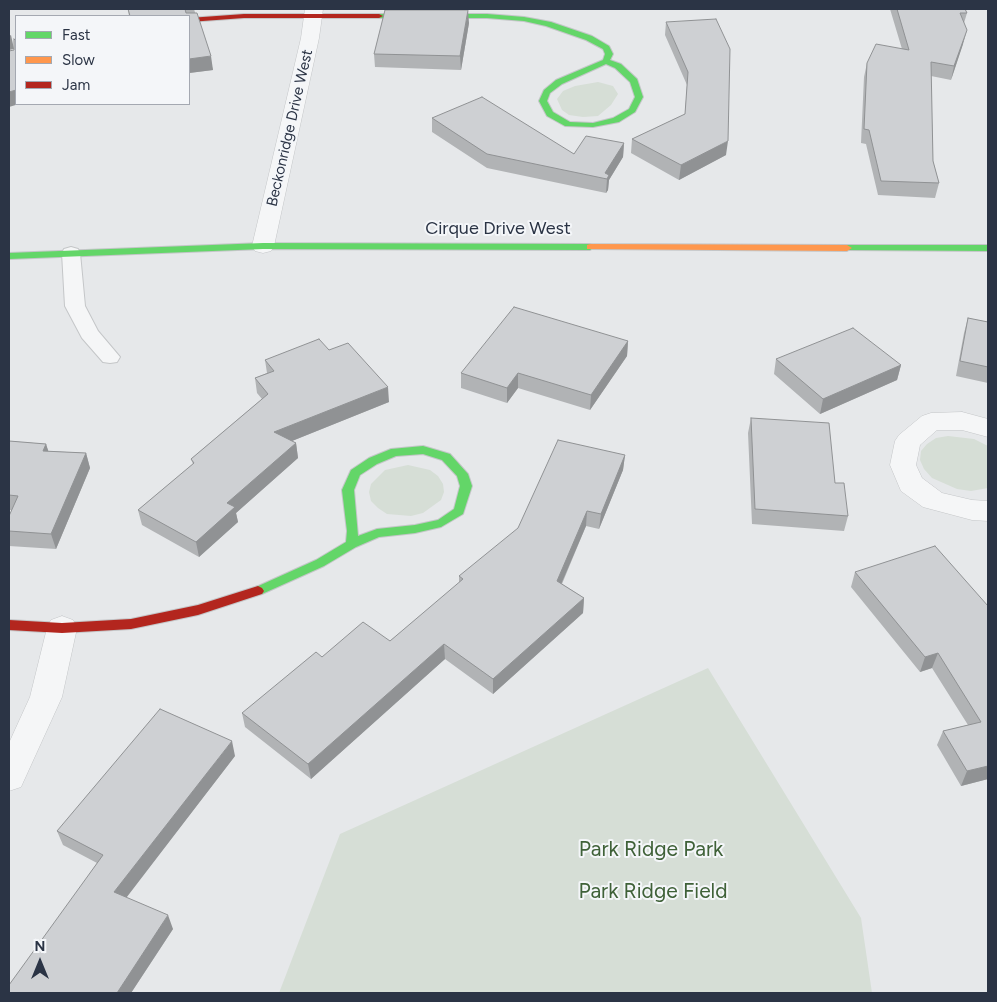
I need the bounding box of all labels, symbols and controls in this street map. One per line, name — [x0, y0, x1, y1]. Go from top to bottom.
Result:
legend — [15, 15, 190, 105]
text: Fast — [62, 26, 90, 44]
street label: Beckonridge Drive West — [263, 48, 317, 208]
text: Slow — [62, 51, 95, 69]
text: Jam — [62, 76, 90, 94]
street label: Cirque Drive West — [425, 218, 571, 240]
park label: Park Ridge Park — [579, 837, 723, 863]
park label: Park Ridge Field — [578, 879, 728, 905]
north arrow — [15, 937, 65, 987]
text: N — [35, 938, 45, 955]

